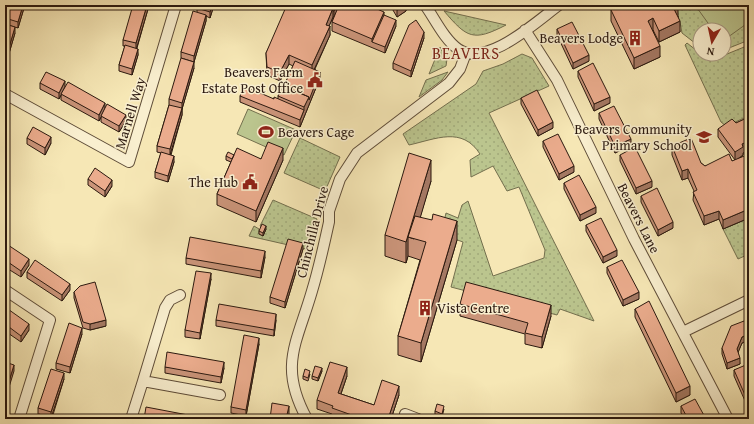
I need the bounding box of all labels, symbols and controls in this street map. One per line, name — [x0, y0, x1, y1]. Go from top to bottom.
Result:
north arrow — [692, 22, 732, 62]
place label: Beavers Lodge — [539, 28, 623, 48]
building icon: Beavers Lodge — [626, 29, 644, 47]
district label: BEAVERS — [432, 41, 500, 65]
text: N — [705, 43, 715, 60]
place label: Beavers Farm Estate Post Office — [202, 62, 304, 98]
public building icon: Beavers Farm Estate Post Office — [306, 71, 324, 89]
street label: Marnell Way — [110, 75, 150, 151]
place label: Beavers Community Primary School — [575, 119, 692, 155]
place label: Beavers Cage — [278, 122, 355, 142]
sports icon: Beavers Cage — [257, 123, 275, 141]
school or university icon: Beavers Community Primary School — [695, 128, 713, 146]
place label: The Hub — [189, 172, 238, 192]
public building icon: The Hub — [241, 173, 259, 191]
street label: Beavers Lane — [613, 179, 665, 257]
street label: Chinchilla Drive — [291, 184, 333, 280]
place label: Vista Centre — [437, 298, 510, 318]
building icon: Vista Centre — [416, 299, 434, 317]

